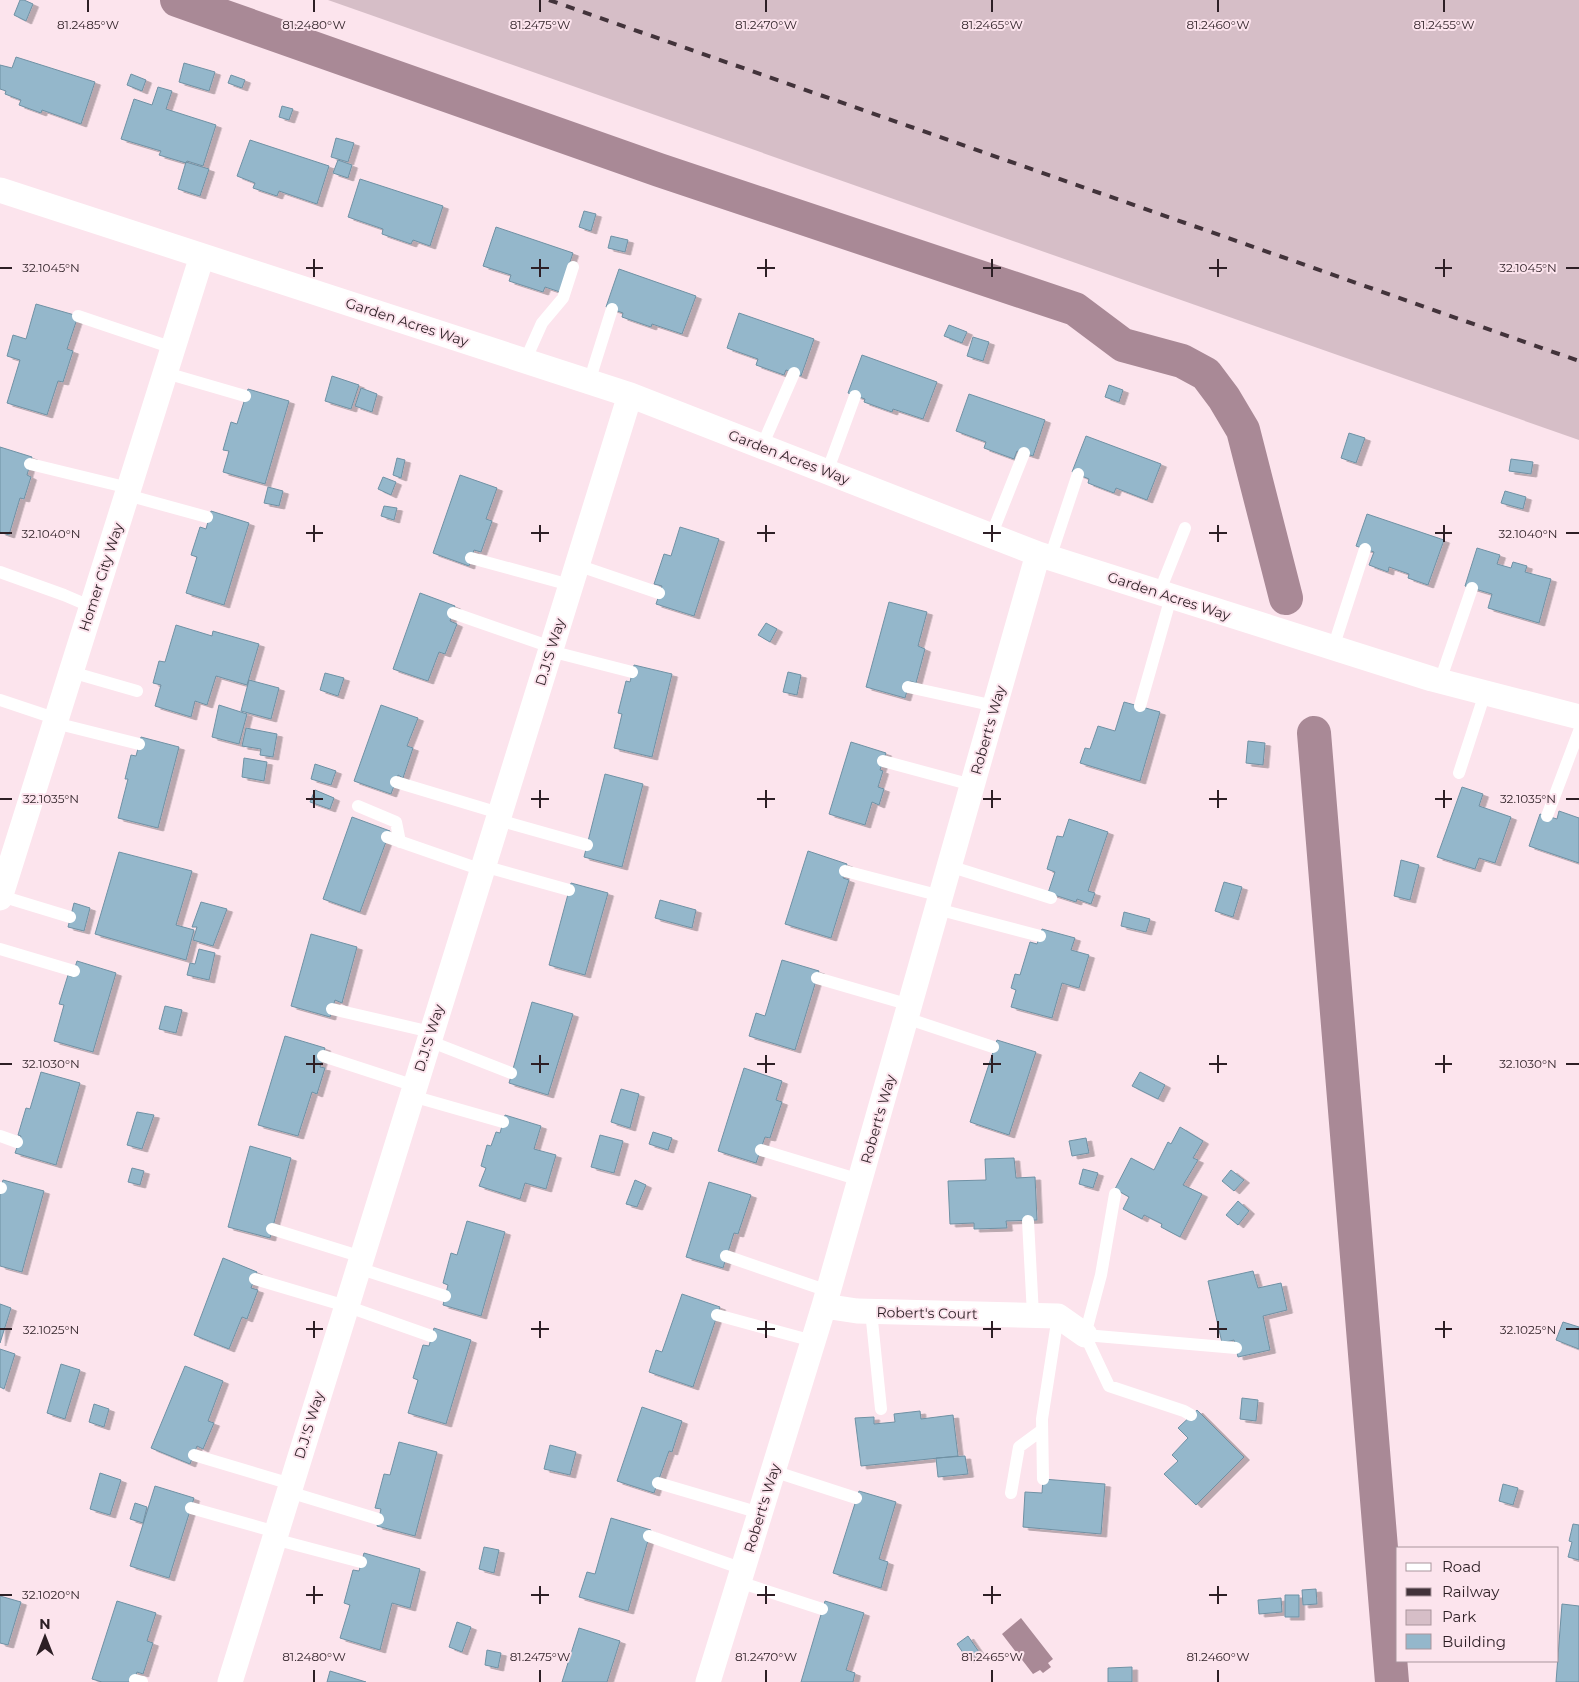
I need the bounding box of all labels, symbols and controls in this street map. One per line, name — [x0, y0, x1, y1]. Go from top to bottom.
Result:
text: 81.2485°W — [57, 17, 119, 32]
text: 81.2480°W — [282, 17, 346, 32]
text: 81.2475°W — [510, 17, 570, 32]
text: 81.2470°W — [735, 17, 797, 32]
text: 81.2465°W — [961, 17, 1023, 32]
text: 81.2460°W — [1186, 17, 1250, 32]
text: 81.2455°W — [1413, 17, 1475, 32]
text: 32.1045°N — [22, 260, 80, 275]
text: 32.1045°N — [1499, 260, 1557, 275]
street label: Garden Acres Way — [343, 294, 471, 350]
street label: Garden Acres Way — [726, 426, 852, 489]
street label: Homer City Way — [75, 520, 127, 634]
text: 32.1040°N — [21, 526, 81, 541]
text: 32.1040°N — [1498, 526, 1558, 541]
street label: Garden Acres Way — [1105, 568, 1233, 624]
street label: D.J.'S Way — [531, 616, 569, 688]
street label: Robert's Way — [967, 683, 1009, 777]
text: 32.1035°N — [23, 791, 79, 806]
text: 32.1035°N — [1500, 791, 1556, 806]
street label: D.J.'S Way — [410, 1002, 448, 1074]
text: 32.1030°N — [22, 1056, 80, 1071]
text: 32.1030°N — [1499, 1056, 1557, 1071]
street label: Robert's Way — [857, 1072, 899, 1166]
street label: Robert's Court — [876, 1303, 978, 1323]
text: 32.1025°N — [23, 1322, 79, 1337]
text: 32.1025°N — [1500, 1322, 1556, 1337]
street label: D.J.'S Way — [290, 1389, 328, 1461]
street label: Robert's Way — [740, 1461, 784, 1555]
legend — [1396, 1547, 1559, 1662]
text: Road — [1442, 1557, 1481, 1576]
text: Railway — [1442, 1582, 1500, 1601]
text: 32.1020°N — [22, 1587, 80, 1602]
text: Park — [1442, 1607, 1476, 1626]
north arrow — [20, 1612, 70, 1662]
text: N — [39, 1615, 51, 1633]
text: Building — [1442, 1632, 1506, 1651]
text: 81.2480°W — [282, 1649, 346, 1664]
text: 81.2475°W — [510, 1649, 570, 1664]
text: 81.2470°W — [735, 1649, 797, 1664]
text: 81.2465°W — [961, 1649, 1023, 1664]
text: 81.2460°W — [1186, 1649, 1250, 1664]

